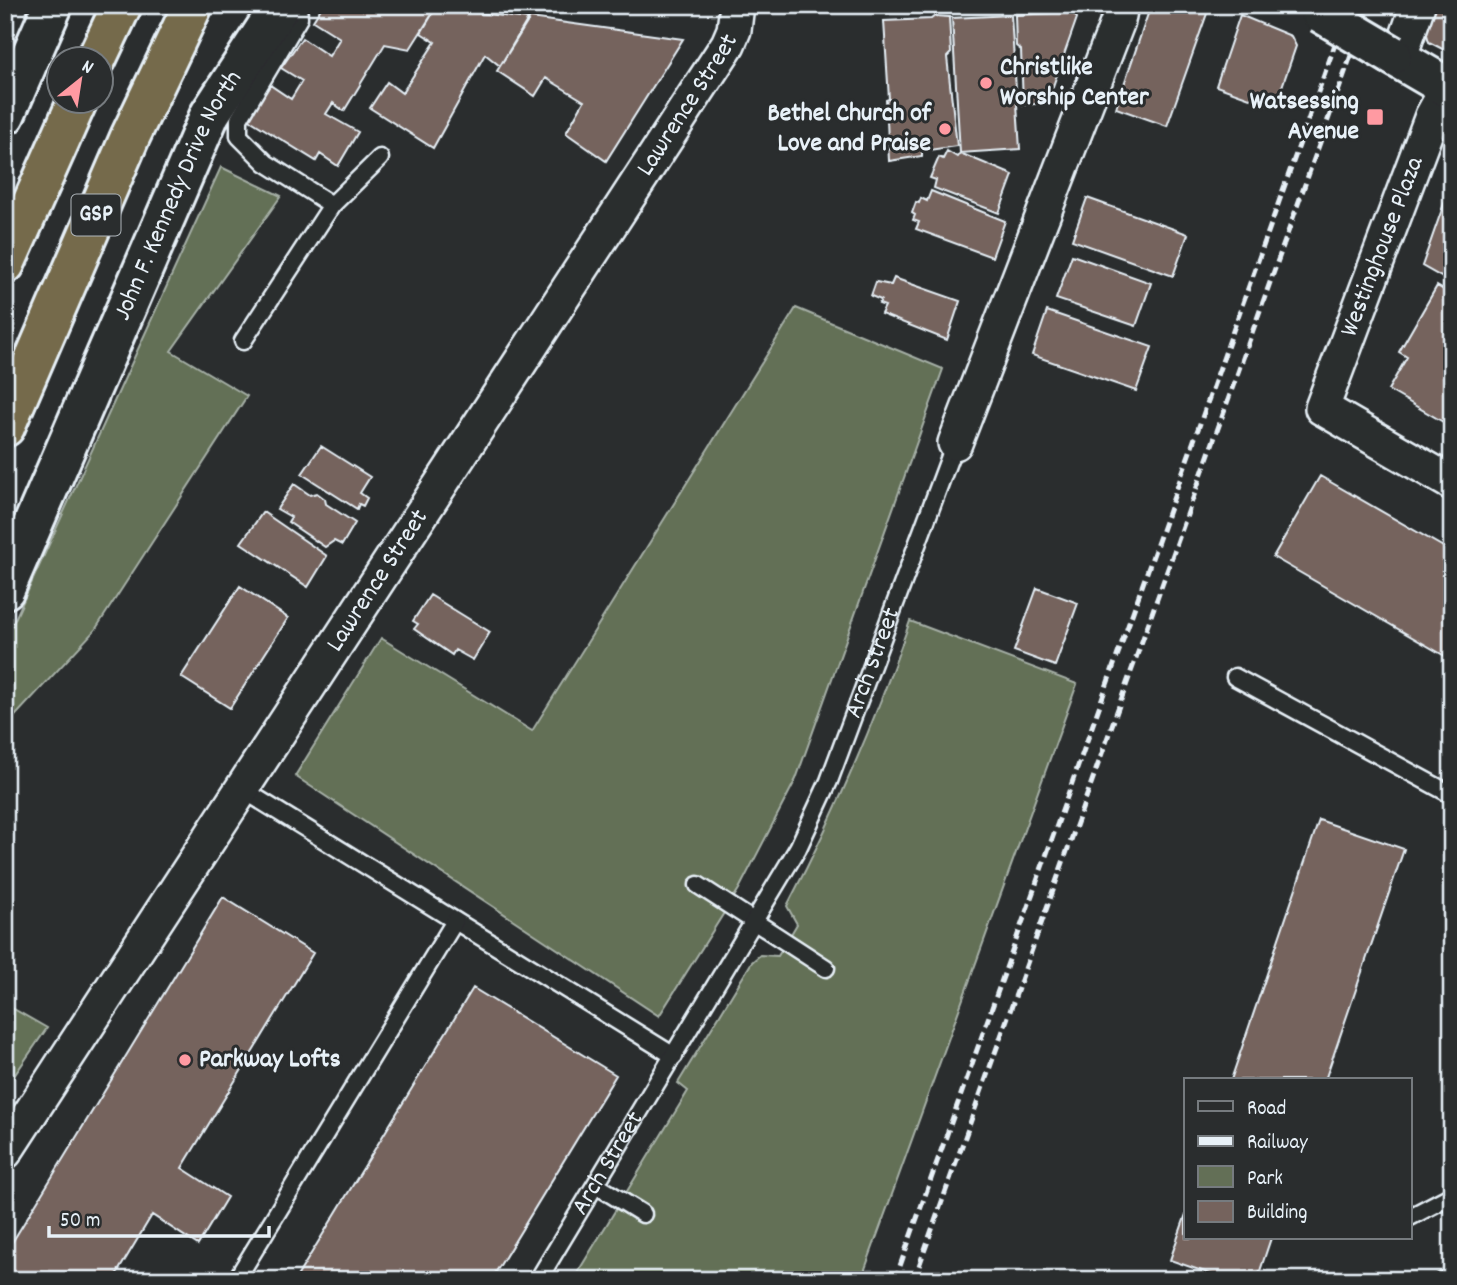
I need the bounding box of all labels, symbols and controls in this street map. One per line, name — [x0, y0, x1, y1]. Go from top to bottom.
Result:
street label: Lawrence Street — [628, 28, 749, 184]
north arrow — [46, 46, 116, 116]
place label: Christlike Worship Center — [1000, 50, 1149, 117]
text: N — [76, 54, 98, 82]
street label: John F. Kennedy Drive North — [104, 63, 252, 327]
marker: Christlike Worship Center — [978, 75, 994, 91]
place label: Watsessing Avenue — [1250, 84, 1359, 151]
place label: Bethel Church of Love and Praise — [768, 96, 933, 163]
marker: Watsessing Avenue — [1365, 107, 1385, 127]
marker: Bethel Church of Love and Praise — [937, 121, 953, 137]
street label: Westinghouse Plaza — [1332, 151, 1435, 342]
road number: GSP — [72, 195, 120, 236]
street label: Lawrence Street — [317, 502, 438, 660]
street label: Arch Street — [836, 602, 911, 724]
place label: Parkway Lofts — [199, 1042, 341, 1079]
marker: Parkway Lofts — [177, 1052, 193, 1068]
legend — [1184, 1078, 1412, 1240]
text: Road — [1247, 1095, 1286, 1125]
street label: Arch Street — [563, 1104, 654, 1222]
text: Railway — [1247, 1129, 1308, 1159]
text: Park — [1247, 1165, 1283, 1195]
scale bar — [49, 1194, 270, 1238]
text: Building — [1247, 1199, 1307, 1229]
text: 50 m — [60, 1207, 100, 1237]

